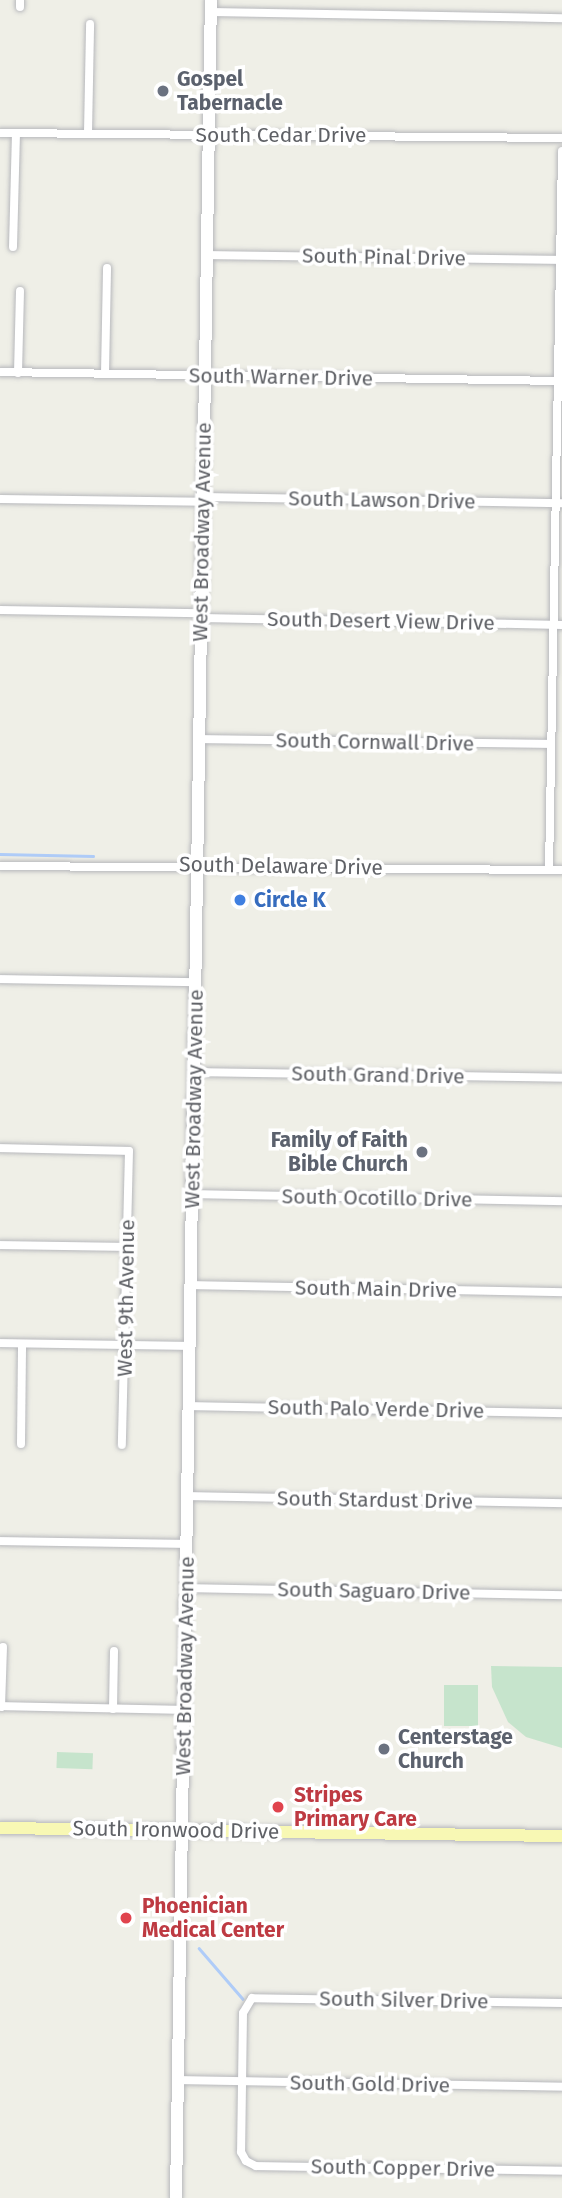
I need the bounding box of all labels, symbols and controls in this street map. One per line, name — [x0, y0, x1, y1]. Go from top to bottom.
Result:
place label: Gospel Tabernacle — [177, 66, 283, 116]
marker: Gospel Tabernacle — [155, 83, 171, 99]
street label: South Cedar Drive — [195, 122, 367, 148]
street label: South Pinal Drive — [302, 243, 466, 271]
street label: South Warner Drive — [189, 363, 373, 391]
street label: West Broadway Avenue — [187, 422, 217, 642]
street label: South Lawson Drive — [288, 486, 476, 514]
street label: South Desert View Drive — [267, 606, 495, 636]
street label: South Cornwall Drive — [276, 728, 474, 756]
street label: South Delaware Drive — [179, 852, 383, 880]
place label: Circle K — [254, 887, 326, 913]
marker: Circle K — [232, 892, 248, 908]
street label: West Broadway Avenue — [179, 989, 209, 1209]
street label: South Grand Drive — [291, 1061, 465, 1089]
place label: Family of Faith Bible Church — [271, 1127, 408, 1177]
marker: Family of Faith Bible Church — [414, 1144, 430, 1160]
street label: South Ocotillo Drive — [282, 1184, 472, 1212]
street label: West 9th Avenue — [112, 1219, 140, 1377]
street label: South Main Drive — [295, 1275, 457, 1303]
street label: South Palo Verde Drive — [268, 1395, 484, 1423]
street label: South Stardust Drive — [277, 1486, 473, 1514]
street label: West Broadway Avenue — [170, 1556, 200, 1776]
street label: South Saguaro Drive — [277, 1577, 471, 1605]
place label: Centerstage Church — [398, 1724, 513, 1774]
marker: Centerstage Church — [376, 1741, 392, 1757]
place label: Stripes Primary Care — [294, 1782, 417, 1832]
marker: Stripes Primary Care — [268, 1797, 288, 1817]
street label: South Ironwood Drive — [73, 1816, 279, 1844]
place label: Phoenician Medical Center — [142, 1893, 284, 1943]
marker: Phoenician Medical Center — [116, 1908, 136, 1928]
street label: South Silver Drive — [319, 1986, 489, 2014]
street label: South Gold Drive — [290, 2070, 450, 2098]
street label: South Copper Drive — [311, 2154, 495, 2182]

